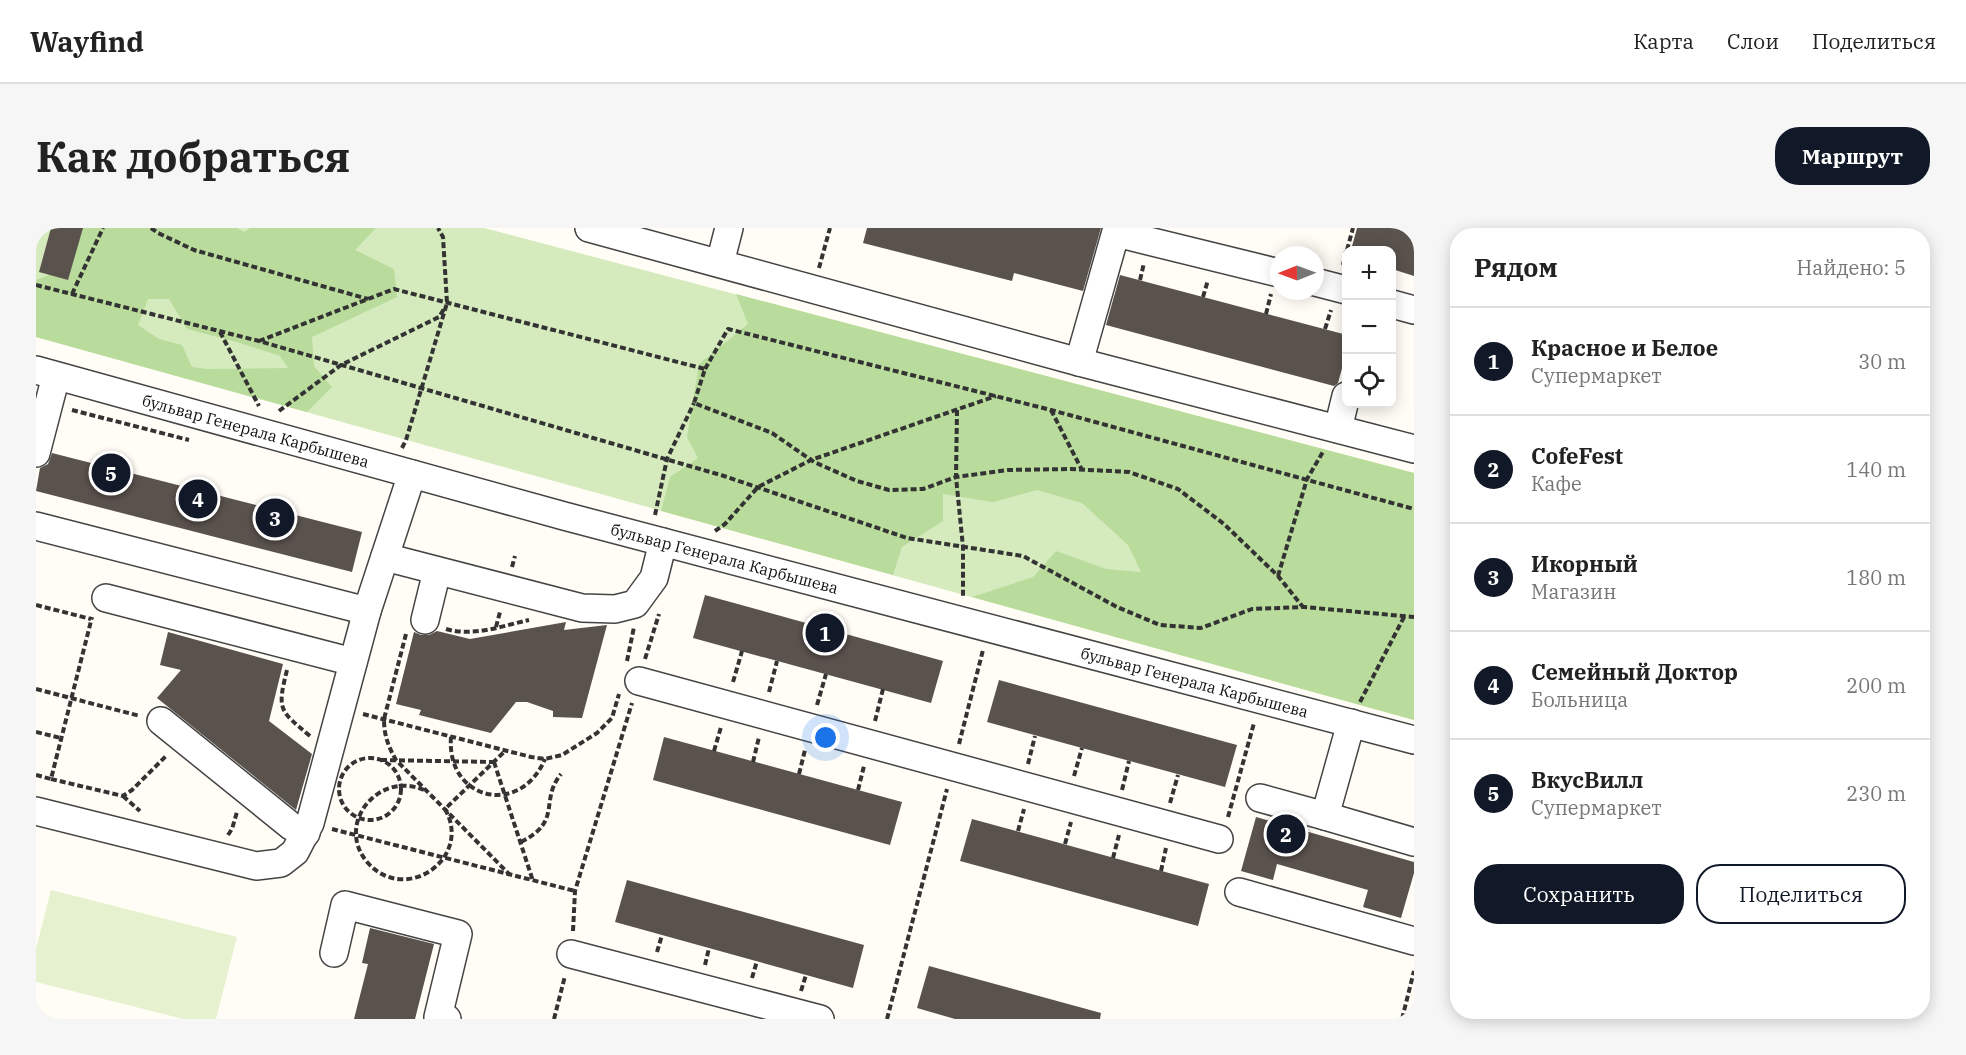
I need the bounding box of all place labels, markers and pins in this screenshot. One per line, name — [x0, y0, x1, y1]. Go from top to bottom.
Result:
pin: 5 — [92, 450, 130, 496]
pin: 4 — [178, 476, 218, 522]
pin: 3 — [256, 496, 294, 540]
pin: 1 — [806, 610, 844, 656]
pin: 2 — [1266, 812, 1306, 856]

